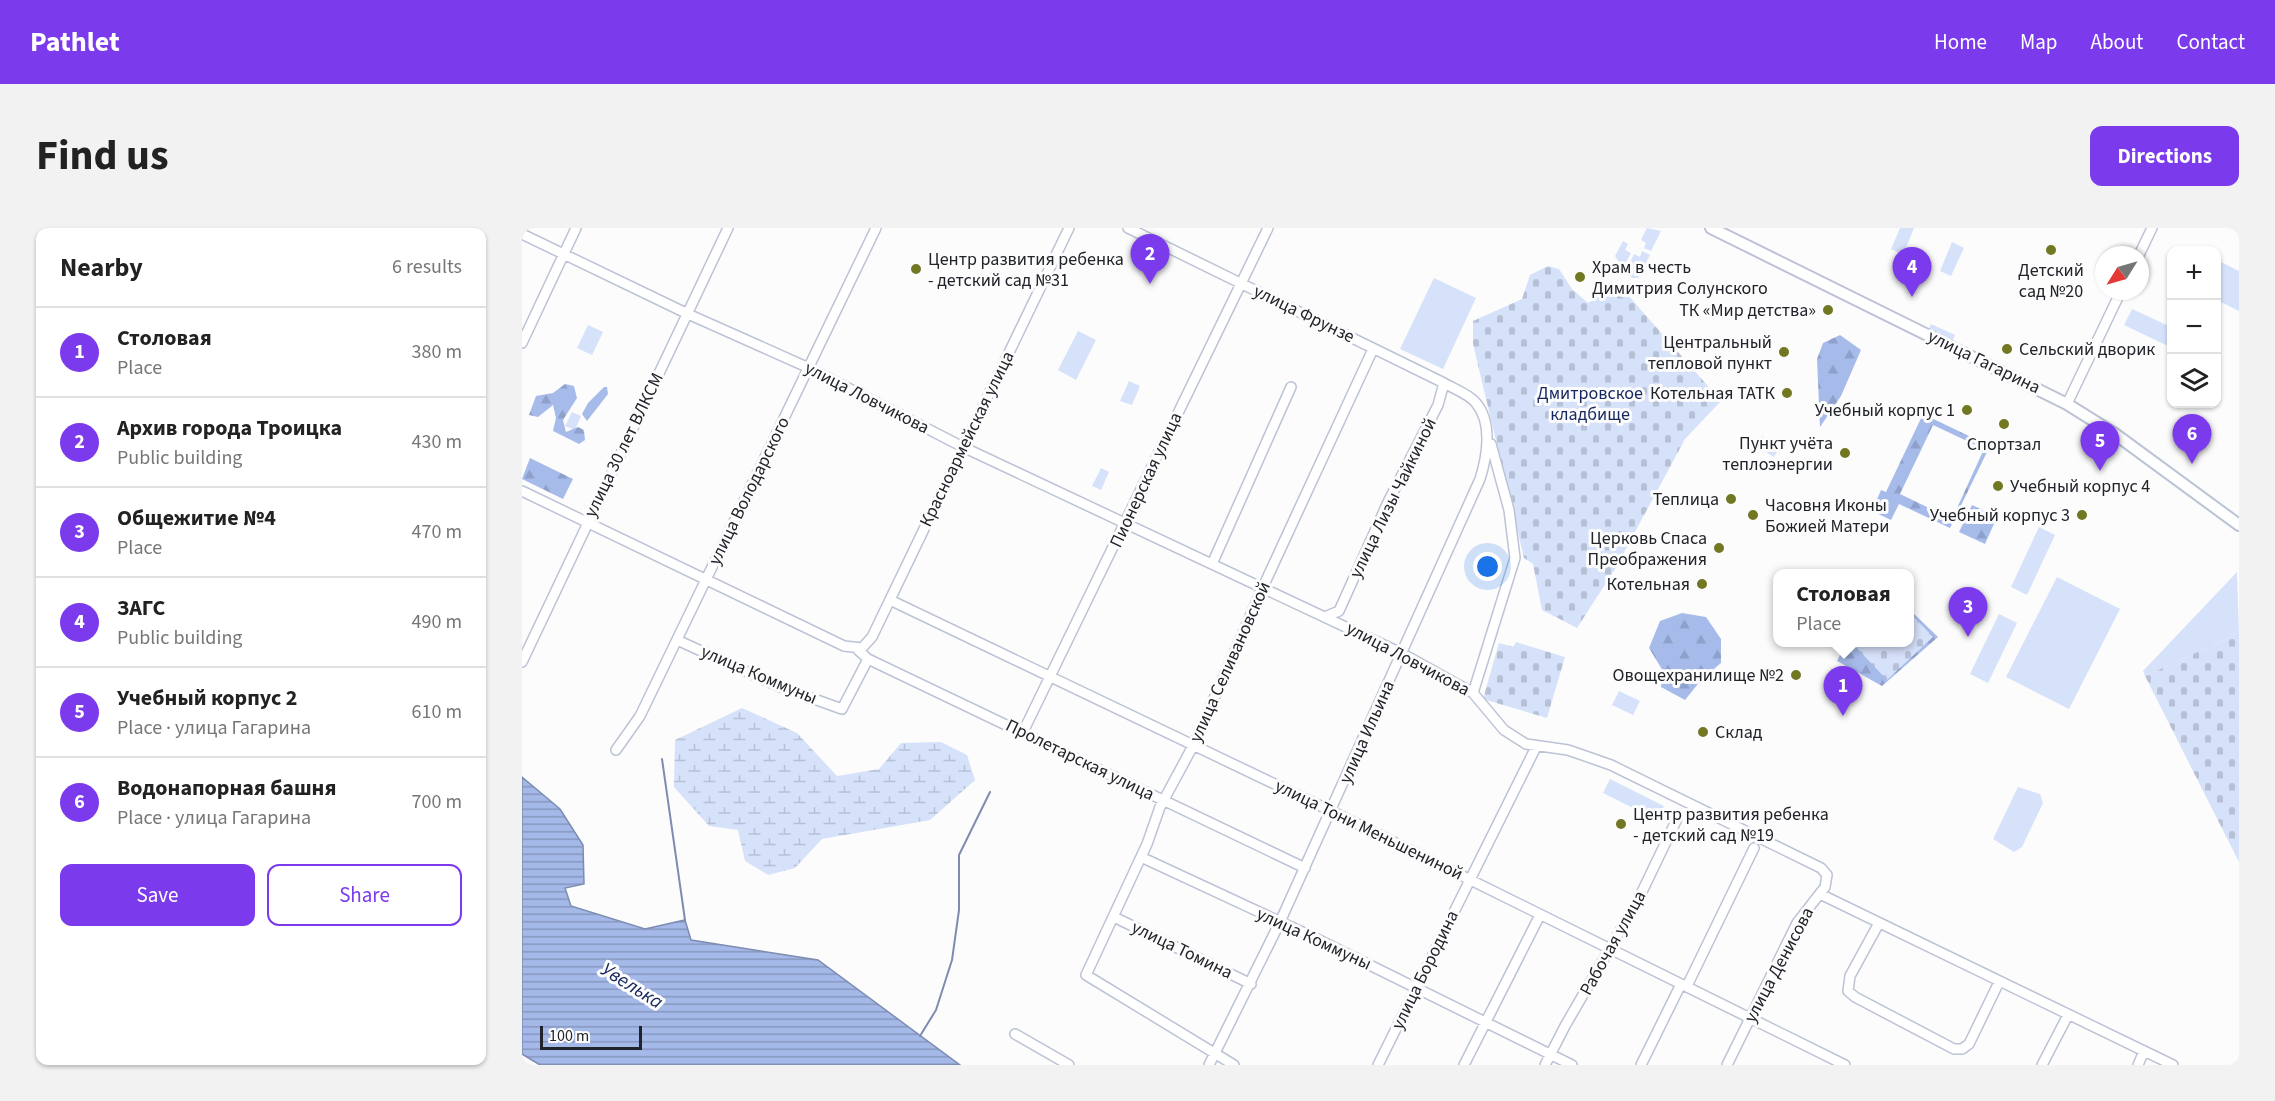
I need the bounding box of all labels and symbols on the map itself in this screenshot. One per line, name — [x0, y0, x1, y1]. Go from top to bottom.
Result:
pin: 2 — [1130, 235, 1170, 284]
marker: Детский сад №20 — [2044, 243, 2058, 257]
north arrow — [2095, 246, 2149, 300]
place label: Центр развития ребенка - детский сад №31 — [928, 247, 1124, 293]
pin: 4 — [1892, 248, 1932, 297]
place label: Храм в честь Димитрия Солунского — [1592, 255, 1768, 301]
place label: Детский сад №20 — [2018, 258, 2084, 304]
marker: Центр развития ребенка - детский сад №31 — [909, 262, 923, 276]
marker: Храм в честь Димитрия Солунского — [1573, 270, 1587, 284]
street label: улица Фрунзе — [1249, 279, 1359, 349]
place label: ТК «Мир детства» — [1679, 298, 1816, 323]
marker: ТК «Мир детства» — [1821, 303, 1835, 317]
street label: улица Гагарина — [1924, 324, 2044, 400]
place label: Центральный тепловой пункт — [1648, 330, 1772, 376]
place label: Сельский дворик — [2019, 337, 2155, 362]
marker: Сельский дворик — [2000, 342, 2014, 356]
marker: Центральный тепловой пункт — [1777, 345, 1791, 359]
street label: Красноармейская улица — [914, 347, 1020, 531]
street label: улица Ловчикова — [800, 356, 934, 440]
street label: улица 30 лет ВЛКСМ — [578, 369, 670, 521]
park label: Дмитровское кладбище — [1537, 381, 1643, 427]
place label: Котельная ТАТК — [1650, 381, 1776, 406]
marker: Котельная ТАТК — [1780, 386, 1794, 400]
place label: Учебный корпус 1 — [1815, 398, 1955, 423]
marker: Учебный корпус 1 — [1960, 403, 1974, 417]
street label: Пионерская улица — [1104, 408, 1188, 552]
street label: улица Володарского — [702, 413, 796, 569]
street label: улица Лизы Чайкиной — [1343, 414, 1443, 582]
pin: 6 — [2172, 414, 2212, 464]
marker: Спортзал — [1997, 417, 2011, 431]
pin: 5 — [2080, 422, 2120, 471]
place label: Пункт учёта теплоэнергии — [1722, 431, 1833, 477]
place label: Спортзал — [1967, 432, 2041, 457]
marker: Пункт учёта теплоэнергии — [1838, 446, 1852, 460]
place label: Учебный корпус 4 — [2010, 474, 2150, 499]
marker: Учебный корпус 4 — [1991, 479, 2005, 493]
place label: Теплица — [1653, 487, 1719, 512]
marker: Теплица — [1724, 492, 1738, 506]
place label: Часовня Иконы Божией Матери — [1765, 493, 1889, 539]
place label: Учебный корпус 3 — [1930, 503, 2070, 528]
marker: Часовня Иконы Божией Матери — [1746, 508, 1760, 522]
marker: Учебный корпус 3 — [2075, 508, 2089, 522]
place label: Церковь Спаса Преображения — [1588, 526, 1707, 572]
marker: Церковь Спаса Преображения — [1712, 541, 1726, 555]
your location — [1473, 552, 1502, 581]
place label: Котельная — [1606, 572, 1690, 597]
marker: Котельная — [1695, 577, 1709, 591]
street label: улица Селивановской — [1183, 578, 1277, 746]
pin: 3 — [1948, 588, 1988, 637]
street label: улица Ловчикова — [1342, 616, 1474, 702]
street label: улица Коммуны — [697, 639, 821, 711]
place label: Овощехранилище №2 — [1613, 663, 1784, 688]
pin: 1 — [1824, 666, 1862, 716]
marker: Овощехранилище №2 — [1789, 668, 1803, 682]
street label: улица Ильина — [1333, 676, 1401, 788]
street label: Пролетарская улица — [1001, 713, 1159, 807]
place label: Склад — [1715, 720, 1763, 745]
marker: Склад — [1696, 725, 1710, 739]
street label: улица Тони Меньшениной — [1271, 773, 1467, 887]
place label: Центр развития ребенка - детский сад №19 — [1633, 802, 1829, 848]
marker: Центр развития ребенка - детский сад №19 — [1614, 817, 1628, 831]
street label: Рабочая улица — [1574, 886, 1652, 1000]
street label: улица Коммуны — [1252, 901, 1376, 977]
street label: улица Денисова — [1738, 903, 1820, 1027]
street label: улица Бородина — [1385, 906, 1465, 1034]
street label: улица Томина — [1127, 915, 1237, 985]
water label: Увелька — [596, 956, 669, 1016]
scale bar — [540, 1023, 642, 1050]

